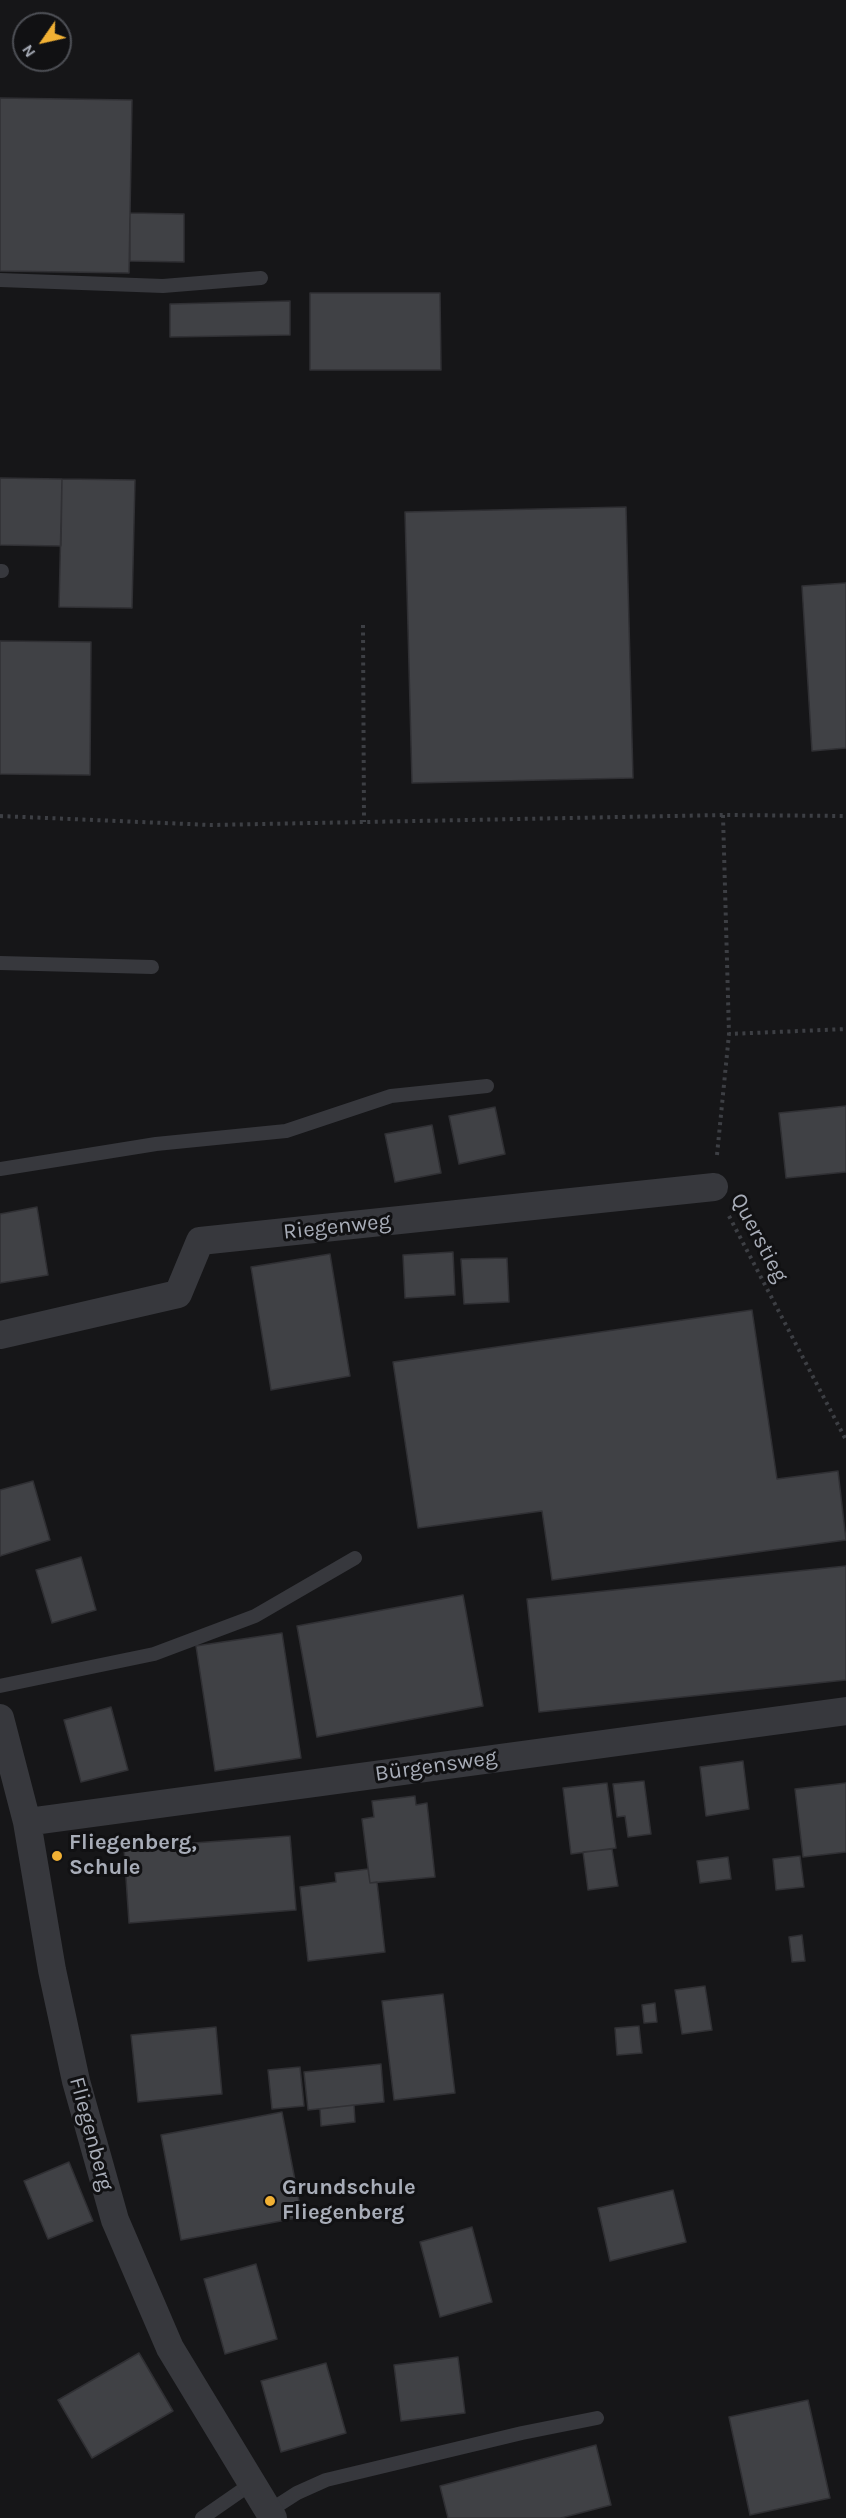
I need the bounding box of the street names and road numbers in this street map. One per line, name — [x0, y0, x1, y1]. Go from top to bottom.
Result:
street label: Querstieg — [725, 1189, 793, 1287]
street label: Riegenweg — [282, 1208, 392, 1246]
street label: Bürgensweg — [373, 1744, 499, 1788]
street label: Fliegenberg — [63, 2074, 119, 2194]

